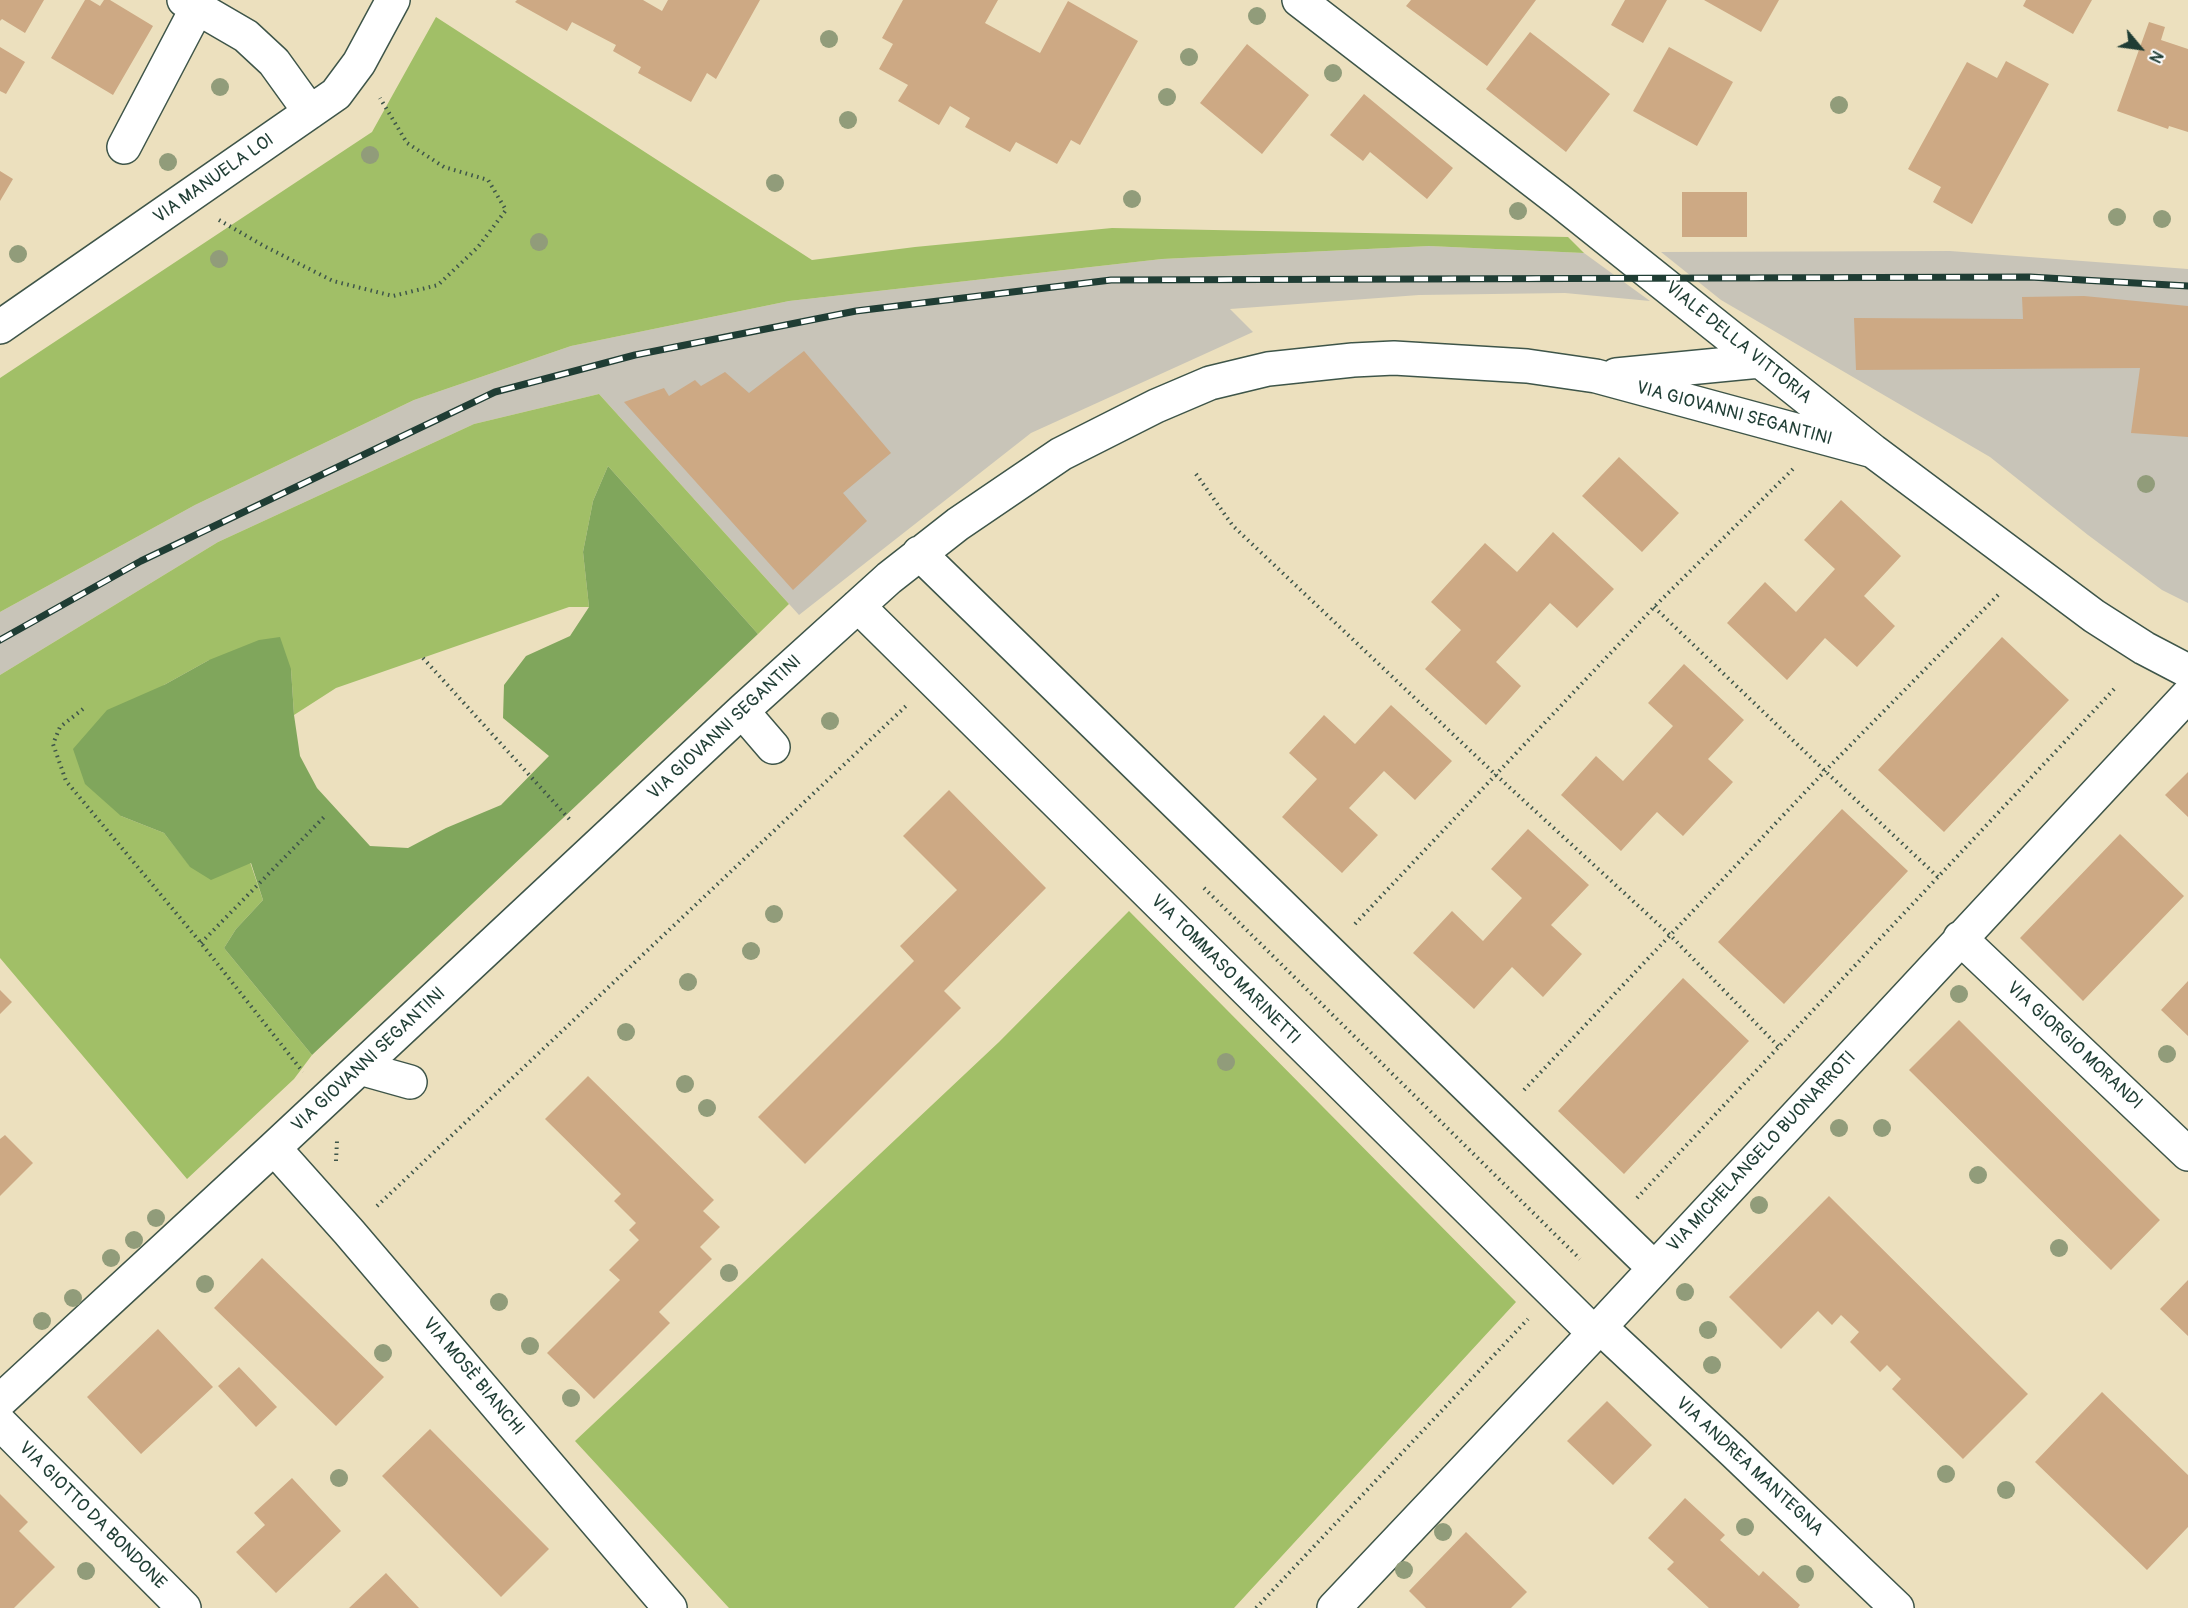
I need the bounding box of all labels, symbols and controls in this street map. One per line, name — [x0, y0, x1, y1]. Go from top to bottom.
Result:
north arrow — [2110, 18, 2170, 78]
text: N — [2144, 47, 2167, 66]
street label: VIA MANUELA LOI — [150, 129, 278, 229]
street label: VIALE DELLA VITTORIA — [1661, 277, 1815, 409]
street label: VIA GIOVANNI SEGANTINI — [1634, 377, 1834, 451]
street label: VIA GIOVANNI SEGANTINI — [644, 651, 806, 805]
street label: VIA TOMMASO MARINETTI — [1146, 891, 1304, 1049]
street label: VIA GIORGIO MORANDI — [2002, 978, 2146, 1114]
street label: VIA GIOVANNI SEGANTINI — [288, 983, 450, 1137]
street label: VIA MICHELANGELO BUONARROTI — [1663, 1047, 1861, 1257]
street label: VIA MOSÈ BIANCHI — [417, 1314, 529, 1440]
street label: VIA ANDREA MANTEGNA — [1671, 1393, 1827, 1541]
street label: VIA GIOTTO DA BONDONE — [14, 1438, 170, 1594]

